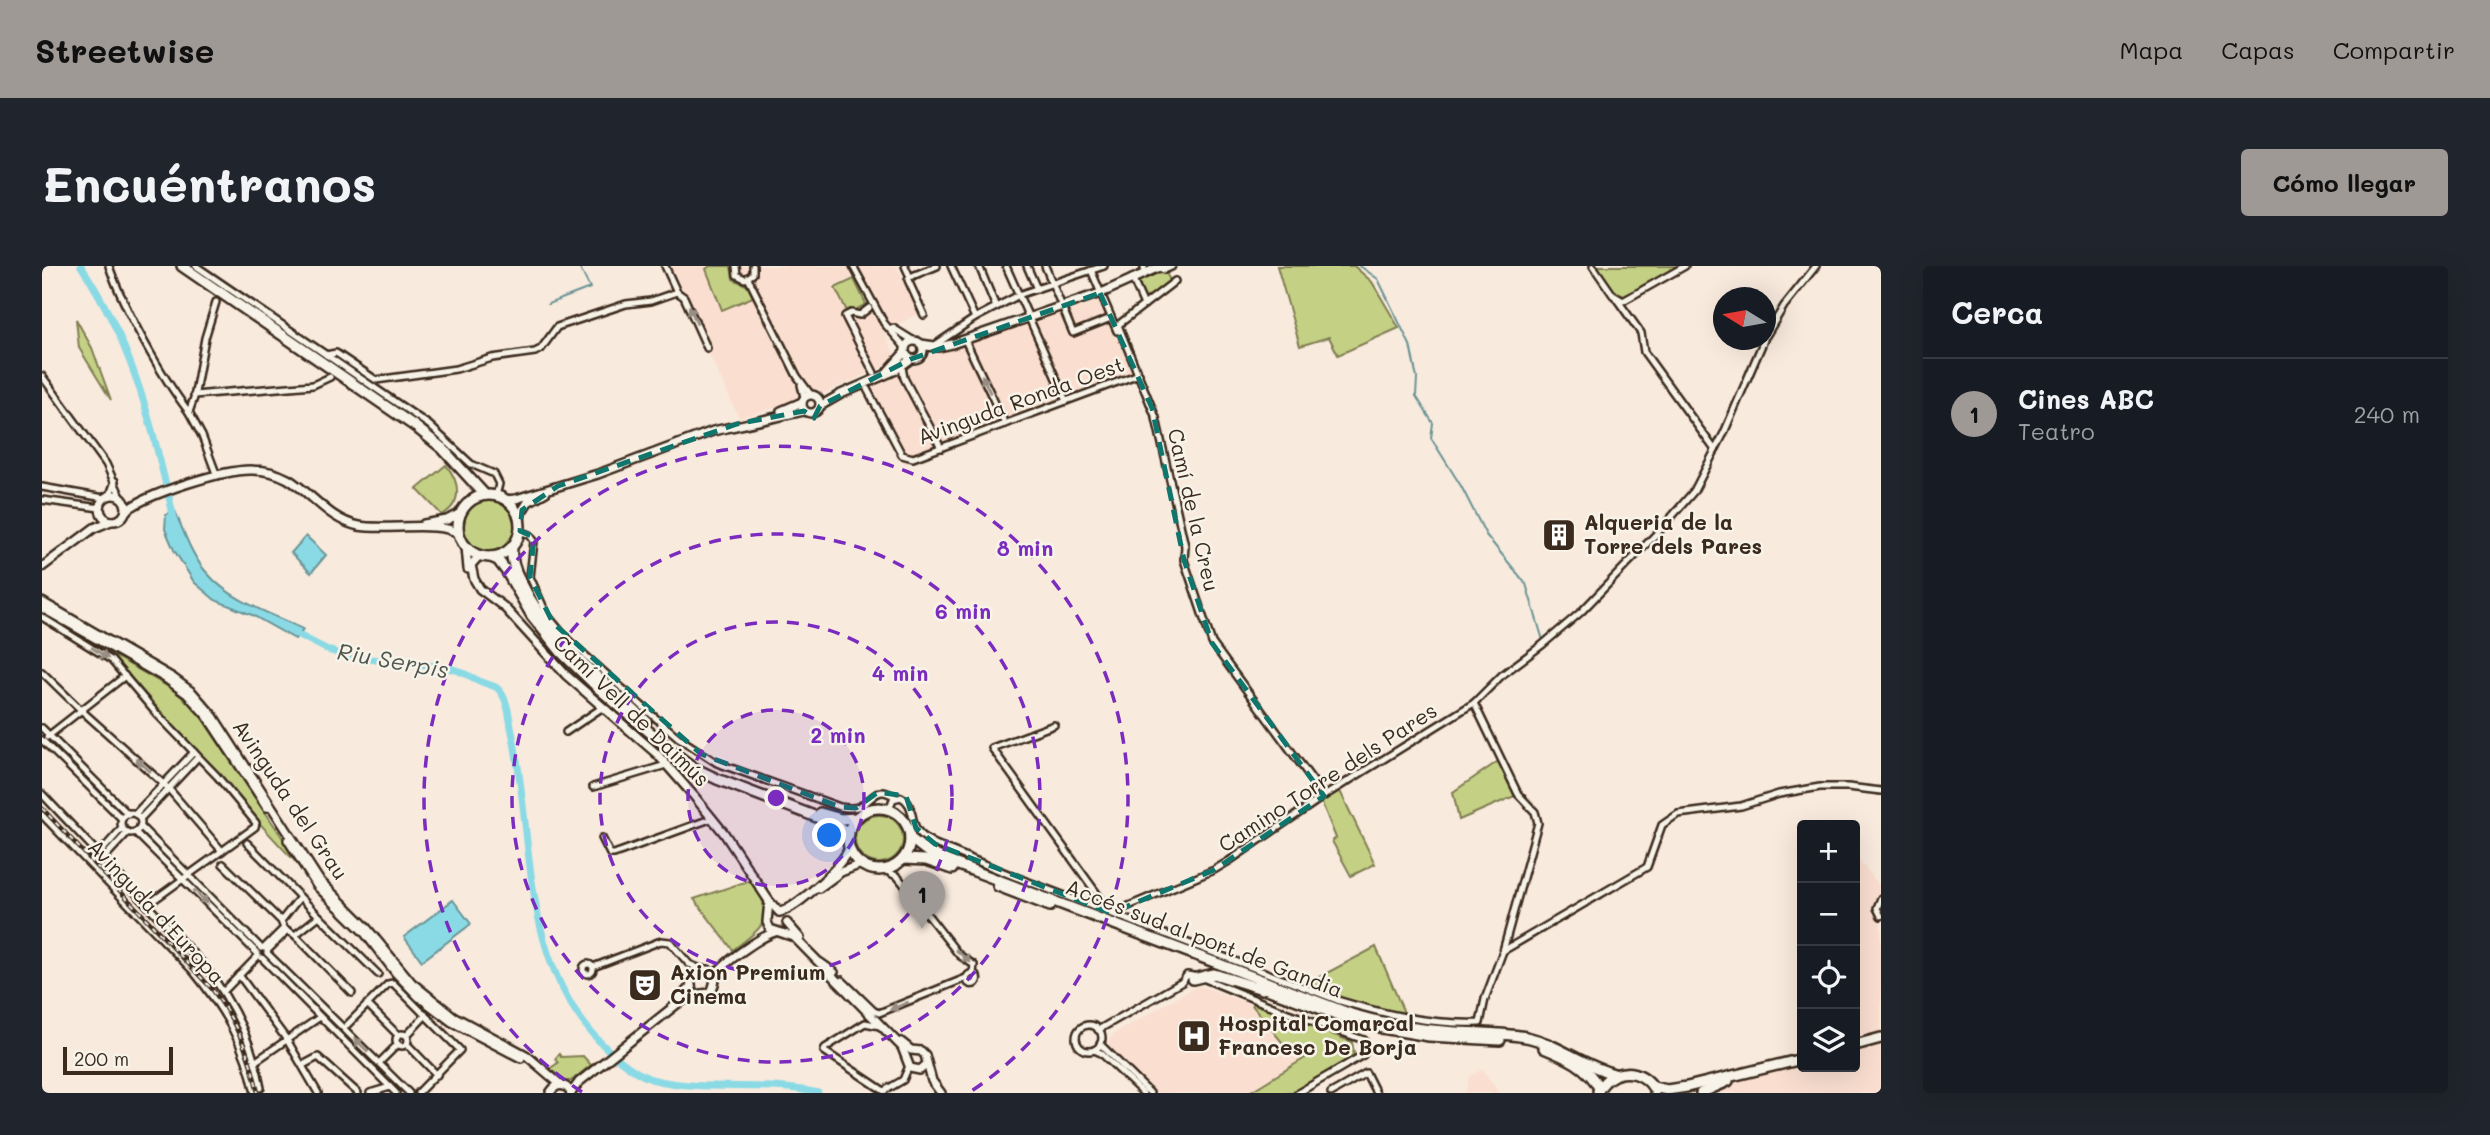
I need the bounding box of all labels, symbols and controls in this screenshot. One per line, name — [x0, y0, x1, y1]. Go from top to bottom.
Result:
text: Streetwise — [35, 28, 214, 71]
text: Mapa — [2119, 34, 2183, 65]
text: Capas — [2221, 34, 2295, 65]
text: Compartir — [2333, 34, 2455, 65]
button: Cómo llegar — [2241, 149, 2448, 216]
text: Encuéntranos — [42, 151, 376, 214]
north arrow — [1713, 287, 1776, 350]
text: Cerca — [1951, 292, 2043, 332]
one-way arrow — [687, 305, 698, 326]
street label: Avinguda Ronda Oest — [913, 350, 1128, 450]
one-way arrow — [980, 374, 992, 394]
text: Cines ABC — [2018, 382, 2154, 416]
text: 1 — [1969, 399, 1979, 429]
text: 240 m — [2354, 399, 2420, 429]
text: Teatro — [2018, 416, 2095, 446]
street label: Camí de la Creu — [1163, 426, 1226, 594]
place label: Alqueria de la Torre dels Pares — [1584, 508, 1762, 559]
building icon: Alqueria de la Torre dels Pares — [1540, 516, 1578, 554]
text: 8 min — [997, 534, 1053, 561]
text: 6 min — [935, 597, 991, 624]
street label: Camí Vell de Daimús — [548, 628, 716, 792]
water label: Riu Serpis — [335, 635, 451, 685]
one-way arrow — [91, 646, 109, 660]
text: 4 min — [872, 659, 928, 686]
street label: Camino Torre dels Pares — [1213, 696, 1442, 858]
street label: Avinguda del Grau — [228, 714, 355, 884]
text: 2 min — [810, 721, 866, 748]
one-way arrow — [134, 758, 151, 773]
centre of rings — [764, 786, 788, 810]
your location — [812, 818, 846, 852]
map controls — [1797, 820, 1860, 1072]
button: + — [1797, 820, 1860, 883]
street label: Avinguda d'Europa — [83, 833, 231, 989]
pin: 1 — [899, 871, 945, 929]
street label: Accés sud al port de Gandia — [1062, 872, 1347, 1003]
button: − — [1797, 883, 1860, 946]
one-way arrow — [192, 889, 209, 906]
button: locate — [1797, 946, 1860, 1009]
one-way arrow — [954, 948, 972, 964]
place label: Axion Premium Cinema — [670, 958, 825, 1009]
theatre icon: Axion Premium Cinema — [626, 966, 664, 1004]
one-way arrow — [888, 1001, 909, 1012]
place label: Hospital Comarcal Francesc De Borja — [1218, 1009, 1417, 1060]
button: layers — [1797, 1009, 1860, 1072]
hospital icon: Hospital Comarcal Francesc De Borja — [1175, 1017, 1213, 1055]
one-way arrow — [353, 1037, 370, 1053]
scale bar — [63, 1044, 173, 1076]
text: 200 m — [74, 1046, 129, 1071]

